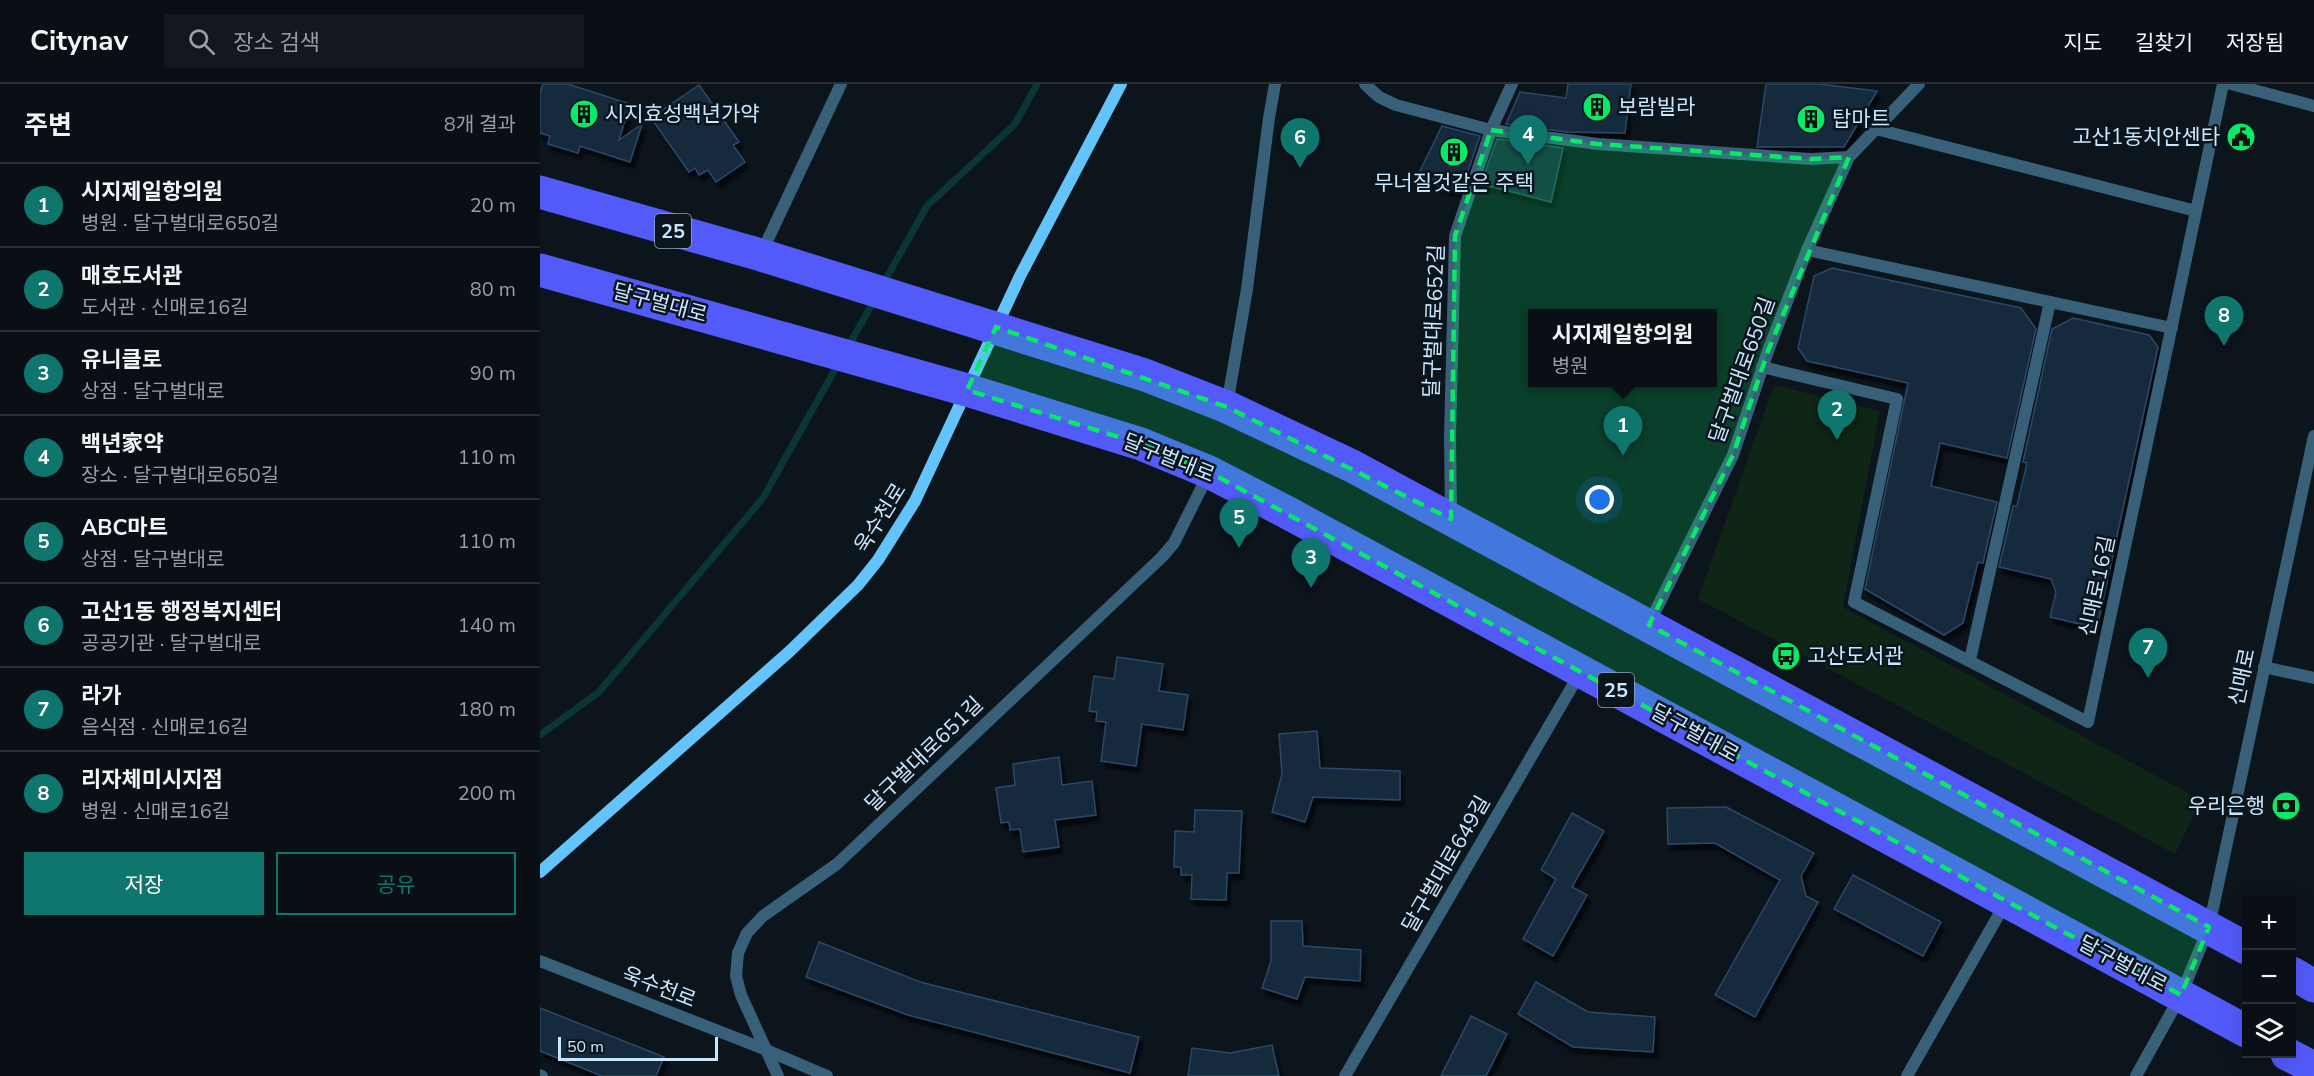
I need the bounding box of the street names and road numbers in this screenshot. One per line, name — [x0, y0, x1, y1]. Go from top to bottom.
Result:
road number: 25 — [655, 214, 691, 248]
street label: 달구벌대로652길 — [1417, 244, 1451, 398]
street label: 달구벌대로 — [610, 277, 710, 329]
street label: 달구벌대로650길 — [1703, 293, 1781, 447]
street label: 달구벌대로 — [1119, 427, 1219, 489]
street label: 욱수천로 — [848, 478, 912, 558]
street label: 신매로16길 — [2073, 533, 2121, 639]
street label: 신매로 — [2222, 646, 2262, 708]
road number: 25 — [1598, 673, 1634, 707]
street label: 달구벌대로651길 — [859, 691, 989, 817]
street label: 달구벌대로 — [1646, 697, 1744, 769]
street label: 달구벌대로649길 — [1395, 790, 1497, 938]
street label: 달구벌대로 — [2074, 929, 2172, 999]
street label: 욱수천로 — [618, 960, 700, 1014]

